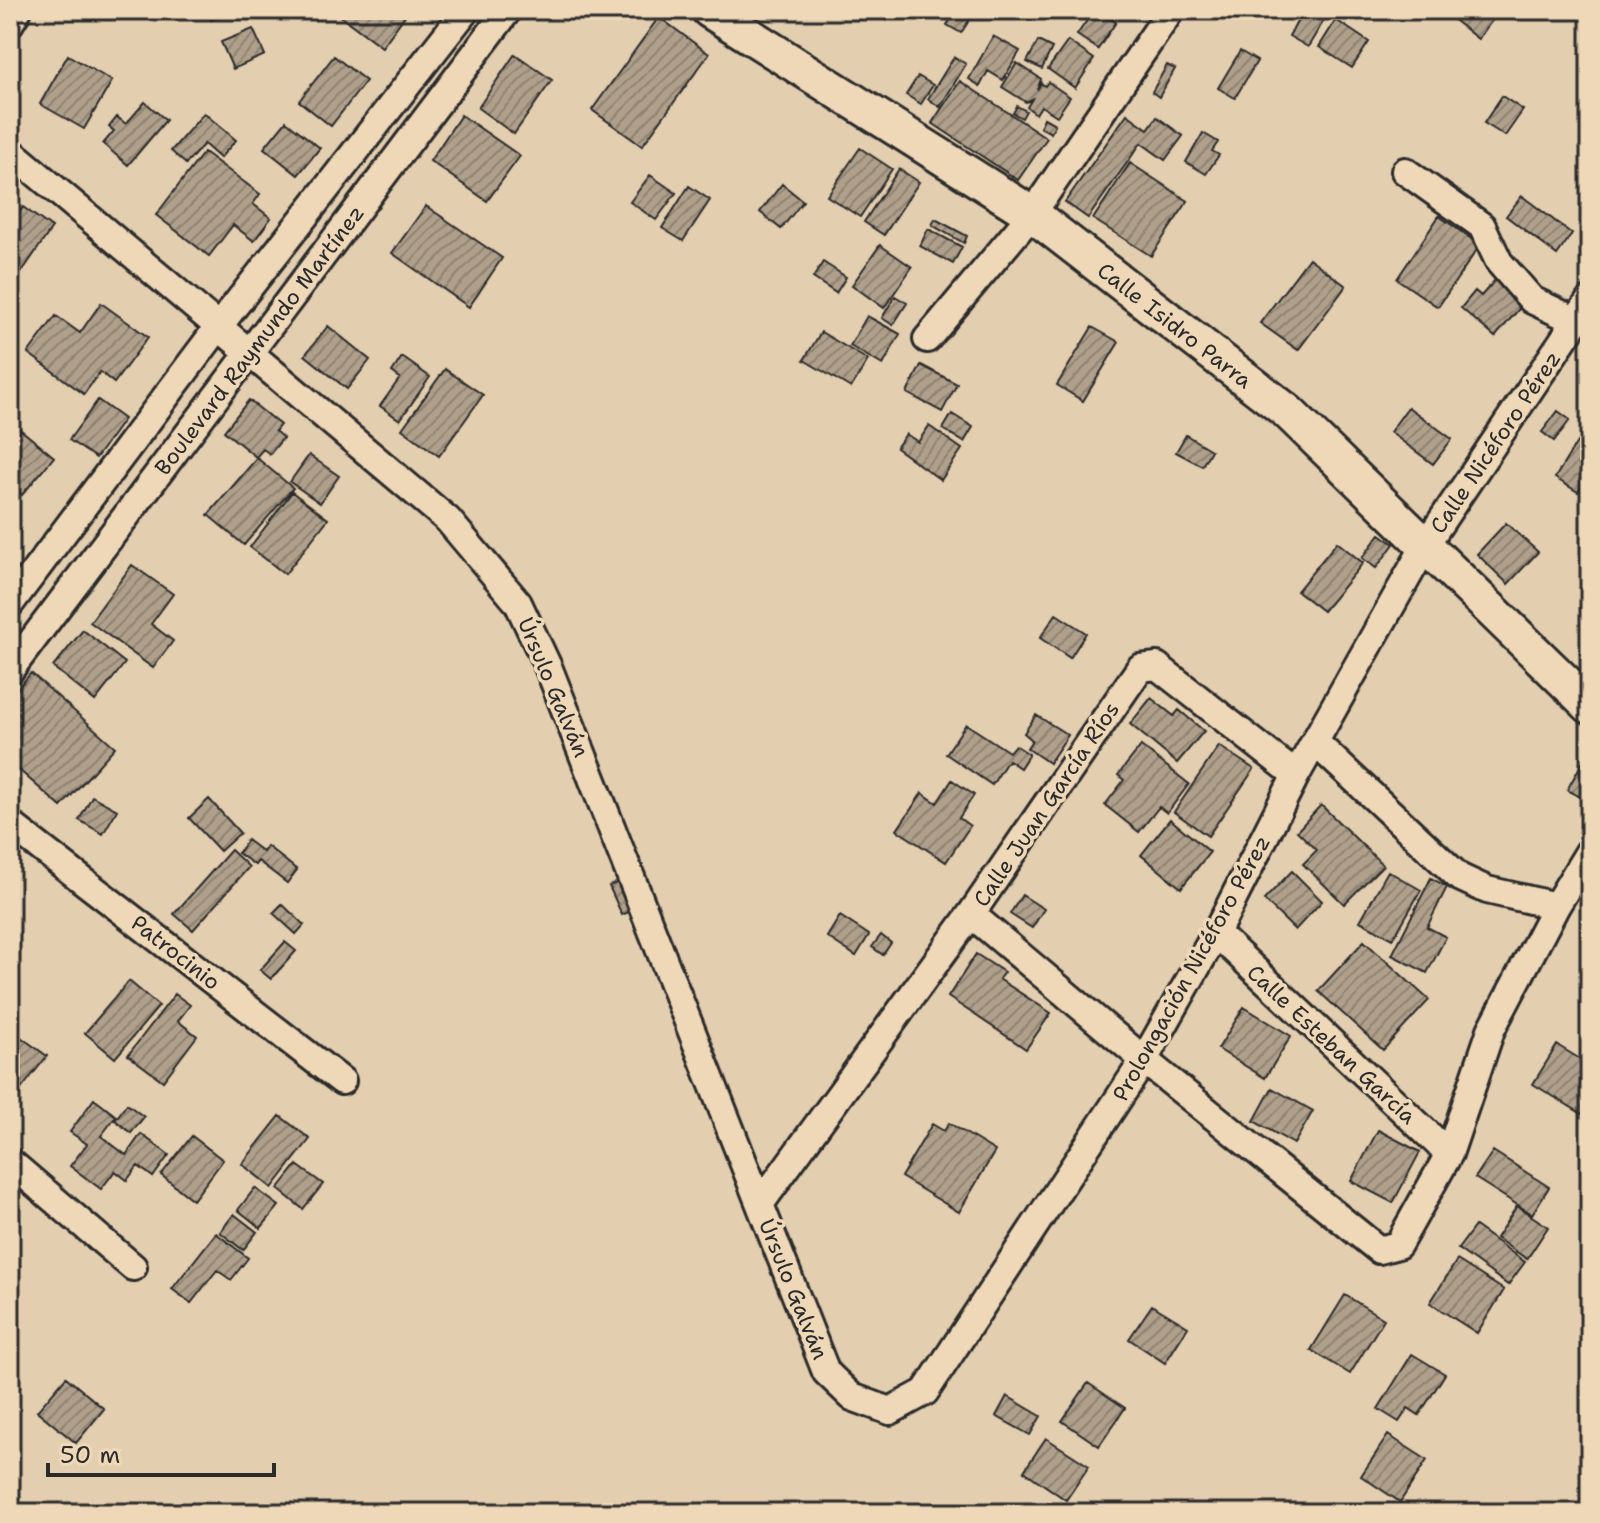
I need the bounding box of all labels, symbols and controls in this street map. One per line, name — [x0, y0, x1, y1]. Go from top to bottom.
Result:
street label: Boulevard Raymundo Martínez — [148, 199, 371, 481]
street label: Calle Isidro Parra — [1091, 256, 1258, 395]
street label: Calle Nicéforo Pérez — [1424, 345, 1567, 539]
street label: Úrsulo Galván — [511, 613, 596, 762]
street label: Calle Juan García Ríos — [967, 696, 1126, 913]
street label: Prolongación Nicéforo Pérez — [1106, 830, 1277, 1106]
street label: Patrocinio — [125, 908, 226, 996]
street label: Calle Esteban García — [1241, 958, 1423, 1131]
street label: Úrsulo Galván — [752, 1215, 835, 1364]
scale bar — [48, 1427, 274, 1477]
text: 50 m — [60, 1439, 120, 1471]

